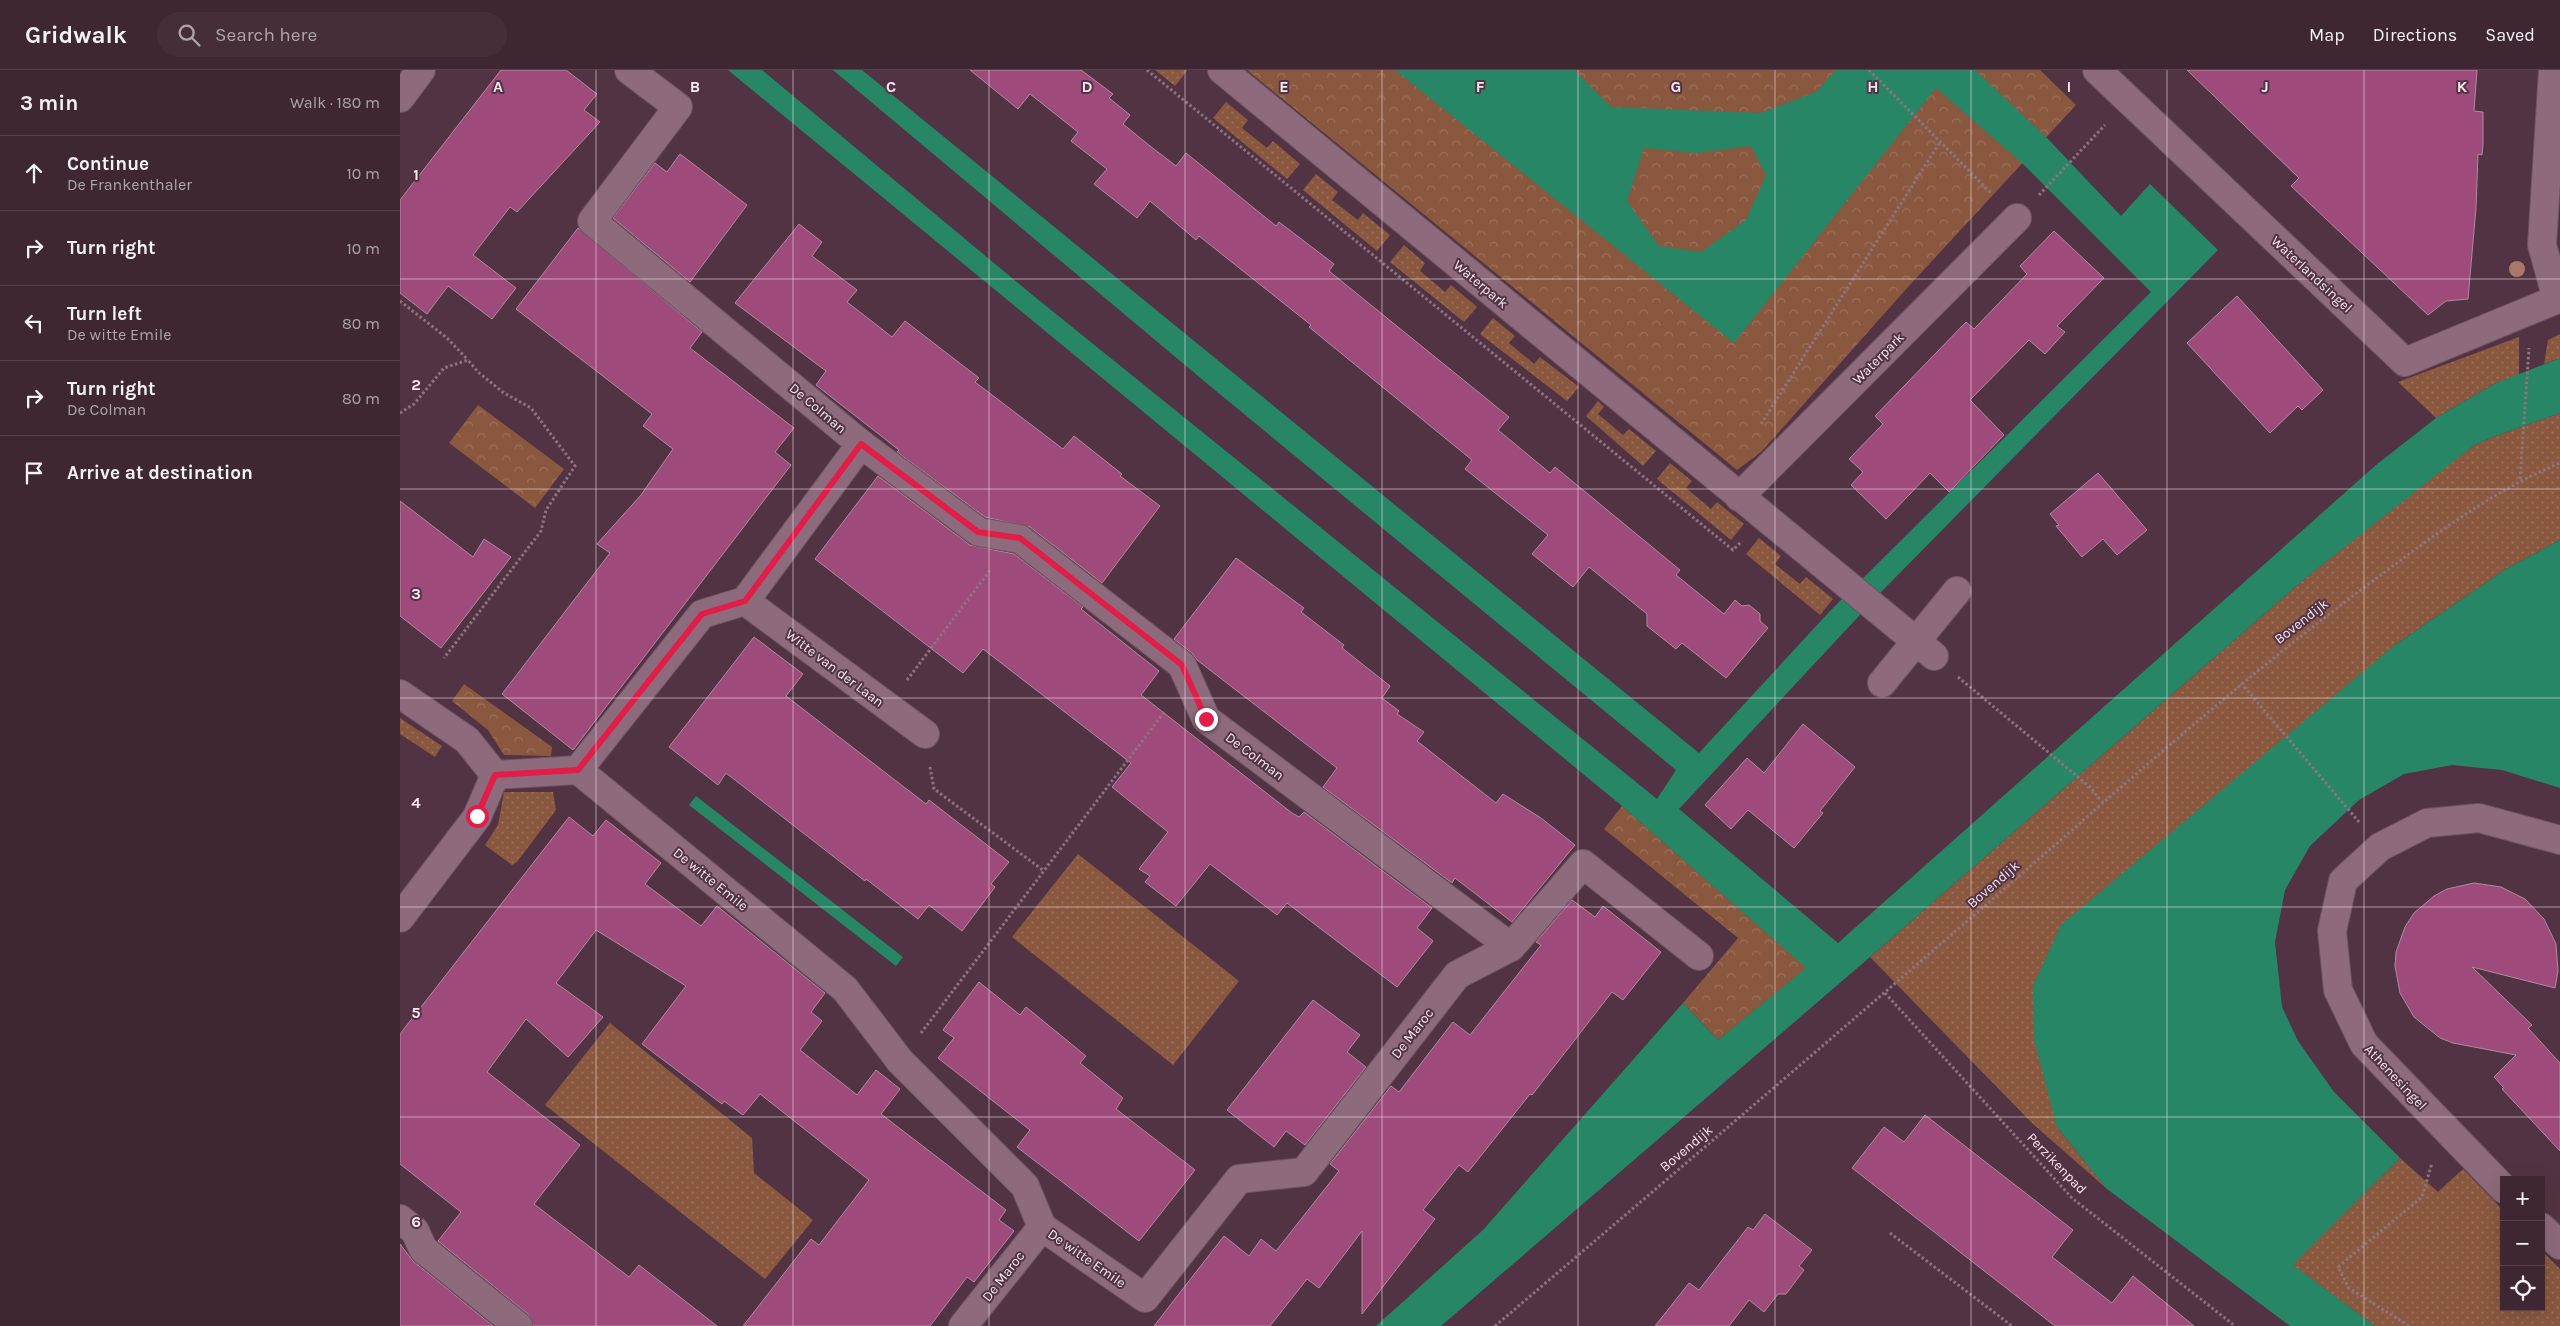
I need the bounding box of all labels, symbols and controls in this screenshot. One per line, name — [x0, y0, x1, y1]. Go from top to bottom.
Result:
search box — [157, 12, 507, 57]
text: Gridwalk — [25, 21, 127, 49]
icon: search — [175, 21, 203, 49]
text: Search here — [215, 24, 317, 46]
text: Map — [2309, 24, 2345, 46]
text: Directions — [2373, 24, 2457, 46]
text: Saved — [2485, 24, 2535, 46]
text: A — [493, 77, 503, 96]
text: B — [690, 77, 700, 96]
text: C — [886, 77, 896, 96]
text: D — [1082, 77, 1093, 96]
text: E — [1279, 77, 1289, 96]
text: F — [1476, 77, 1485, 96]
text: G — [1671, 77, 1681, 96]
text: H — [1867, 77, 1879, 96]
text: I — [2067, 77, 2071, 96]
text: J — [2261, 77, 2269, 96]
text: K — [2457, 77, 2468, 96]
text: 3 min — [20, 91, 78, 115]
text: Walk · 180 m — [290, 93, 380, 112]
text: Continue — [67, 153, 149, 175]
icon: ahead — [20, 159, 48, 187]
text: 10 m — [346, 164, 380, 183]
text: 1 — [413, 165, 419, 184]
text: De Frankenthaler — [67, 175, 192, 194]
street label: Waterlandsingel — [2268, 232, 2356, 316]
icon: right — [20, 234, 48, 262]
text: Turn right — [67, 237, 156, 259]
text: 10 m — [346, 239, 380, 258]
street label: Waterpark — [1450, 257, 1512, 312]
text: Turn left — [67, 303, 142, 325]
icon: left — [20, 309, 48, 337]
text: 80 m — [342, 314, 380, 333]
text: De witte Emile — [67, 325, 171, 344]
street label: Waterpark — [1849, 329, 1908, 388]
text: 2 — [411, 375, 421, 394]
text: Turn right — [67, 378, 156, 400]
street label: De Colman — [786, 380, 850, 437]
icon: right — [20, 384, 48, 412]
text: 80 m — [342, 389, 380, 408]
text: De Colman — [67, 400, 146, 419]
icon: arrive — [20, 459, 48, 487]
text: Arrive at destination — [67, 462, 253, 484]
text: 3 — [411, 584, 421, 603]
street label: Bovendijk — [2271, 595, 2332, 648]
street label: Witte van der Laan — [782, 626, 887, 711]
route end — [1195, 708, 1218, 731]
street label: De Colman — [1222, 729, 1287, 784]
text: 4 — [411, 793, 421, 812]
route start — [466, 805, 489, 828]
street label: De witte Emile — [670, 844, 752, 915]
street label: Bovendijk — [1964, 857, 2023, 912]
text: 5 — [411, 1003, 421, 1022]
street label: De Maroc — [1387, 1005, 1437, 1062]
street label: Athenesingel — [2361, 1041, 2430, 1114]
street label: Bovendijk — [1656, 1121, 1716, 1175]
street label: Perzikenpad — [2023, 1129, 2090, 1197]
map controls — [2500, 1176, 2545, 1311]
button: + — [2500, 1176, 2545, 1221]
text: 6 — [411, 1212, 421, 1231]
button: − — [2500, 1221, 2545, 1266]
street label: De witte Emile — [1044, 1225, 1129, 1292]
street label: De Maroc — [978, 1248, 1028, 1305]
button: locate — [2500, 1266, 2545, 1311]

